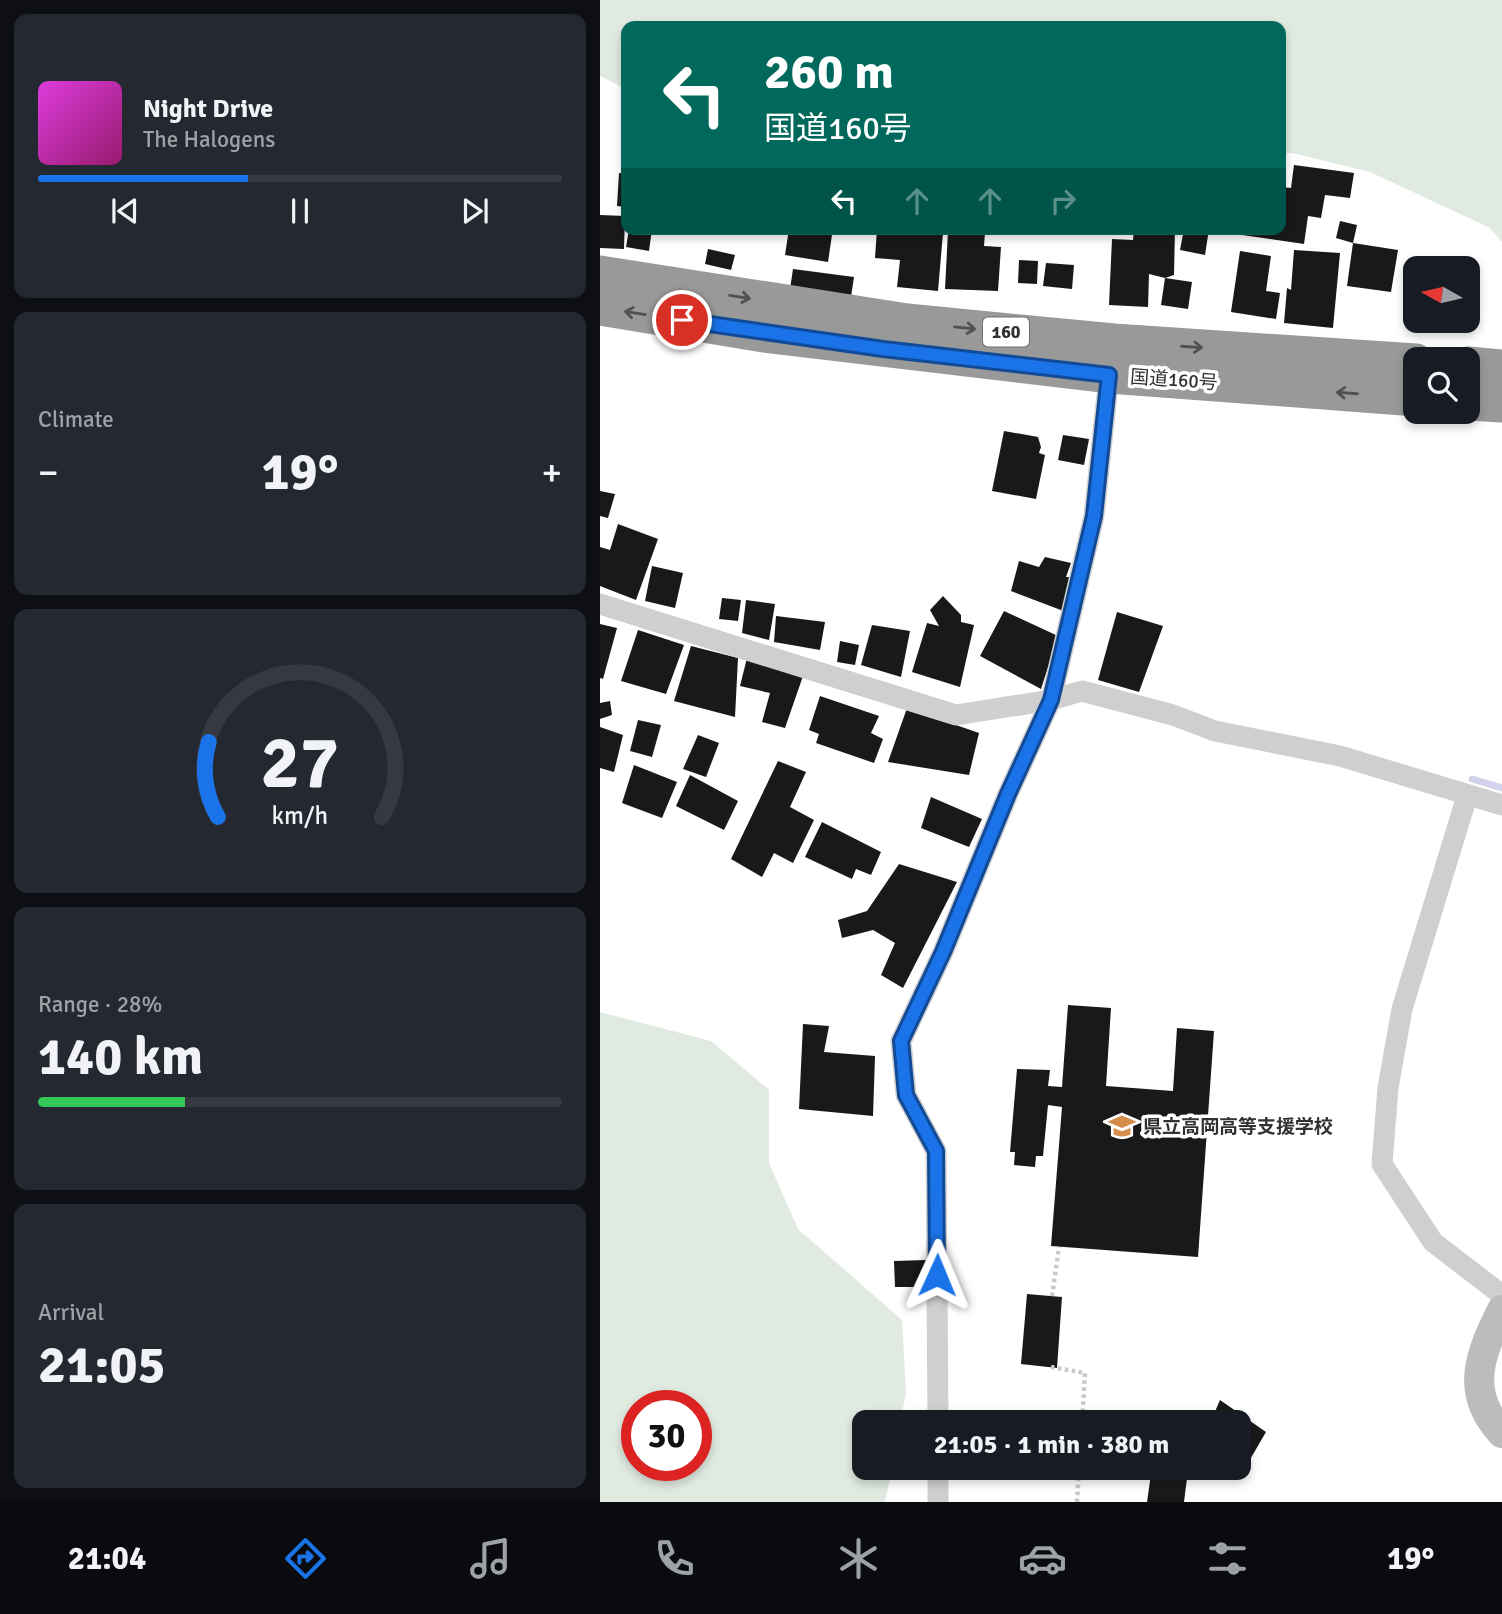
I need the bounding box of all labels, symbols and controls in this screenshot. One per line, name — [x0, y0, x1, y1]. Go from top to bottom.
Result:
text: 260 m — [764, 42, 894, 102]
icon: left — [649, 49, 740, 140]
text: Night Drive — [143, 93, 273, 125]
text: 国道160号 — [764, 109, 912, 148]
text: The Halogens — [143, 125, 275, 154]
icon: left — [825, 182, 863, 220]
icon: ahead — [898, 182, 936, 220]
icon: ahead — [971, 182, 1009, 220]
icon: right — [1044, 182, 1082, 220]
icon: previous — [106, 192, 144, 230]
icon: pause — [281, 192, 319, 230]
icon: next — [456, 192, 494, 230]
north arrow — [1403, 256, 1480, 332]
map controls — [1403, 256, 1480, 424]
pin — [652, 290, 712, 350]
one-way arrow — [728, 291, 751, 304]
icon: arrive — [663, 301, 701, 339]
one-way arrow — [624, 306, 647, 319]
road number: 160 — [983, 318, 1029, 346]
one-way arrow — [953, 322, 976, 335]
one-way arrow — [1180, 341, 1203, 354]
button: search — [1403, 347, 1480, 424]
street label: 国道160号 — [1129, 365, 1219, 395]
one-way arrow — [1336, 386, 1359, 399]
text: Climate — [38, 405, 114, 434]
text: 19° — [262, 440, 338, 504]
text: − — [38, 449, 59, 496]
text: + — [541, 449, 562, 496]
text: 27 — [261, 719, 339, 808]
text: km/h — [272, 800, 328, 831]
text: Range · 28% — [38, 990, 162, 1019]
text: 140 km — [38, 1025, 203, 1089]
school or university icon: 県立高岡高等支援学校 — [1107, 1111, 1137, 1141]
place label: 県立高岡高等支援学校 — [1143, 1115, 1333, 1139]
position arrow — [900, 1238, 974, 1312]
text: Arrival — [38, 1298, 104, 1327]
text: 21:05 — [38, 1333, 166, 1397]
speed limit sign: 30 — [621, 1390, 712, 1481]
text: 21:05 · 1 min · 380 m — [934, 1429, 1169, 1461]
icon: directions — [281, 1534, 330, 1583]
icon: music — [466, 1534, 515, 1583]
icon: phone — [650, 1534, 699, 1583]
icon: climate — [834, 1534, 883, 1583]
icon: car — [1018, 1534, 1067, 1583]
icon: filters — [1203, 1534, 1252, 1583]
text: 21:04 — [68, 1539, 146, 1578]
text: 19° — [1387, 1539, 1434, 1578]

